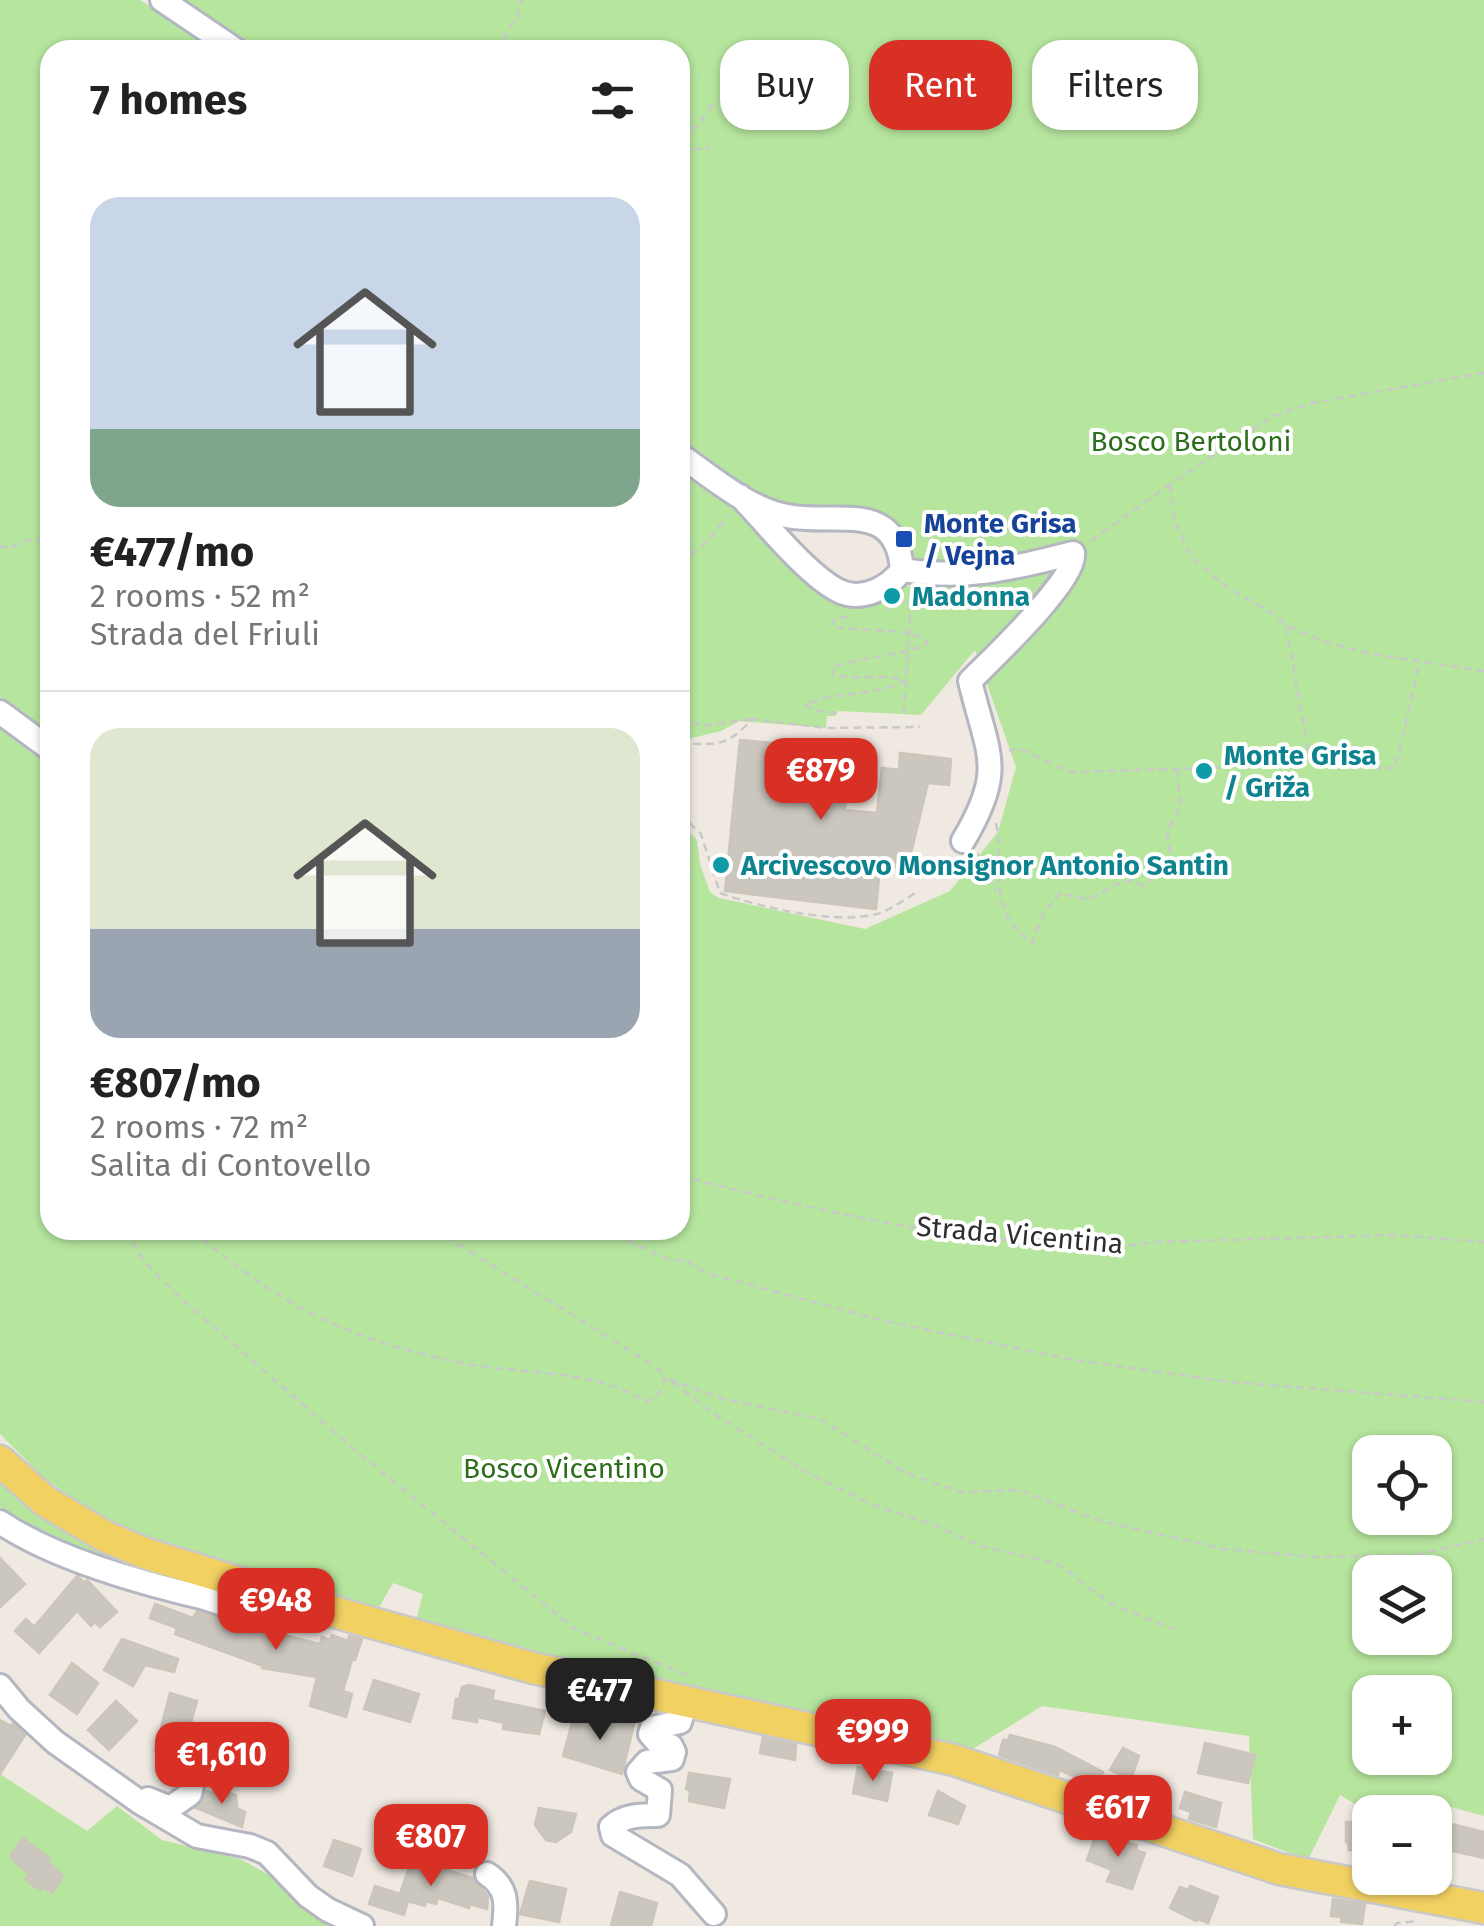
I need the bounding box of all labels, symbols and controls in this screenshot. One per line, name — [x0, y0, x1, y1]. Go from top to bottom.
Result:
chip: Buy — [720, 40, 849, 130]
chip: Rent — [869, 40, 1012, 130]
chip: Filters — [1032, 40, 1198, 130]
icon: filters — [585, 73, 640, 128]
text: 7 homes — [90, 75, 247, 125]
icon: home — [275, 262, 455, 442]
park label: Bosco Bertoloni — [1091, 425, 1291, 458]
place label: Monte Grisa / Vejna — [924, 507, 1077, 572]
text: €477/mo — [90, 527, 254, 577]
marker: Monte Grisa / Vejna — [893, 528, 915, 550]
text: 2 rooms · 52 m² — [90, 577, 310, 615]
place label: Madonna — [912, 580, 1030, 613]
marker: Madonna — [881, 585, 903, 607]
text: Strada del Friuli — [90, 615, 320, 653]
pin: €879 — [762, 738, 880, 823]
place label: Monte Grisa / Griža — [1224, 739, 1377, 804]
text: €879 — [786, 751, 856, 789]
marker: Monte Grisa / Griža — [1193, 760, 1215, 782]
icon: home — [275, 793, 455, 973]
place label: Arcivescovo Monsignor Antonio Santin — [740, 849, 1229, 882]
marker: Arcivescovo Monsignor Antonio Santin — [710, 854, 732, 876]
text: €807/mo — [90, 1058, 261, 1108]
text: 2 rooms · 72 m² — [90, 1108, 308, 1146]
text: Salita di Contovello — [90, 1146, 371, 1184]
street label: Strada Vicentina — [915, 1210, 1125, 1260]
map controls — [1352, 1435, 1452, 1895]
button: locate — [1352, 1435, 1452, 1535]
park label: Bosco Vicentino — [463, 1452, 665, 1485]
button: layers — [1352, 1555, 1452, 1655]
pin: €948 — [217, 1568, 335, 1653]
text: €948 — [240, 1581, 312, 1619]
pin: €477 — [541, 1658, 659, 1743]
text: €477 — [567, 1671, 633, 1709]
button: + — [1352, 1675, 1452, 1775]
pin: €999 — [814, 1699, 932, 1784]
text: €999 — [837, 1712, 909, 1750]
pin: €1,610 — [141, 1722, 303, 1807]
text: €1,610 — [177, 1735, 267, 1773]
pin: €617 — [1059, 1775, 1177, 1860]
text: €617 — [1086, 1788, 1150, 1826]
button: − — [1352, 1795, 1452, 1895]
pin: €807 — [372, 1804, 490, 1889]
text: €807 — [396, 1817, 466, 1855]

